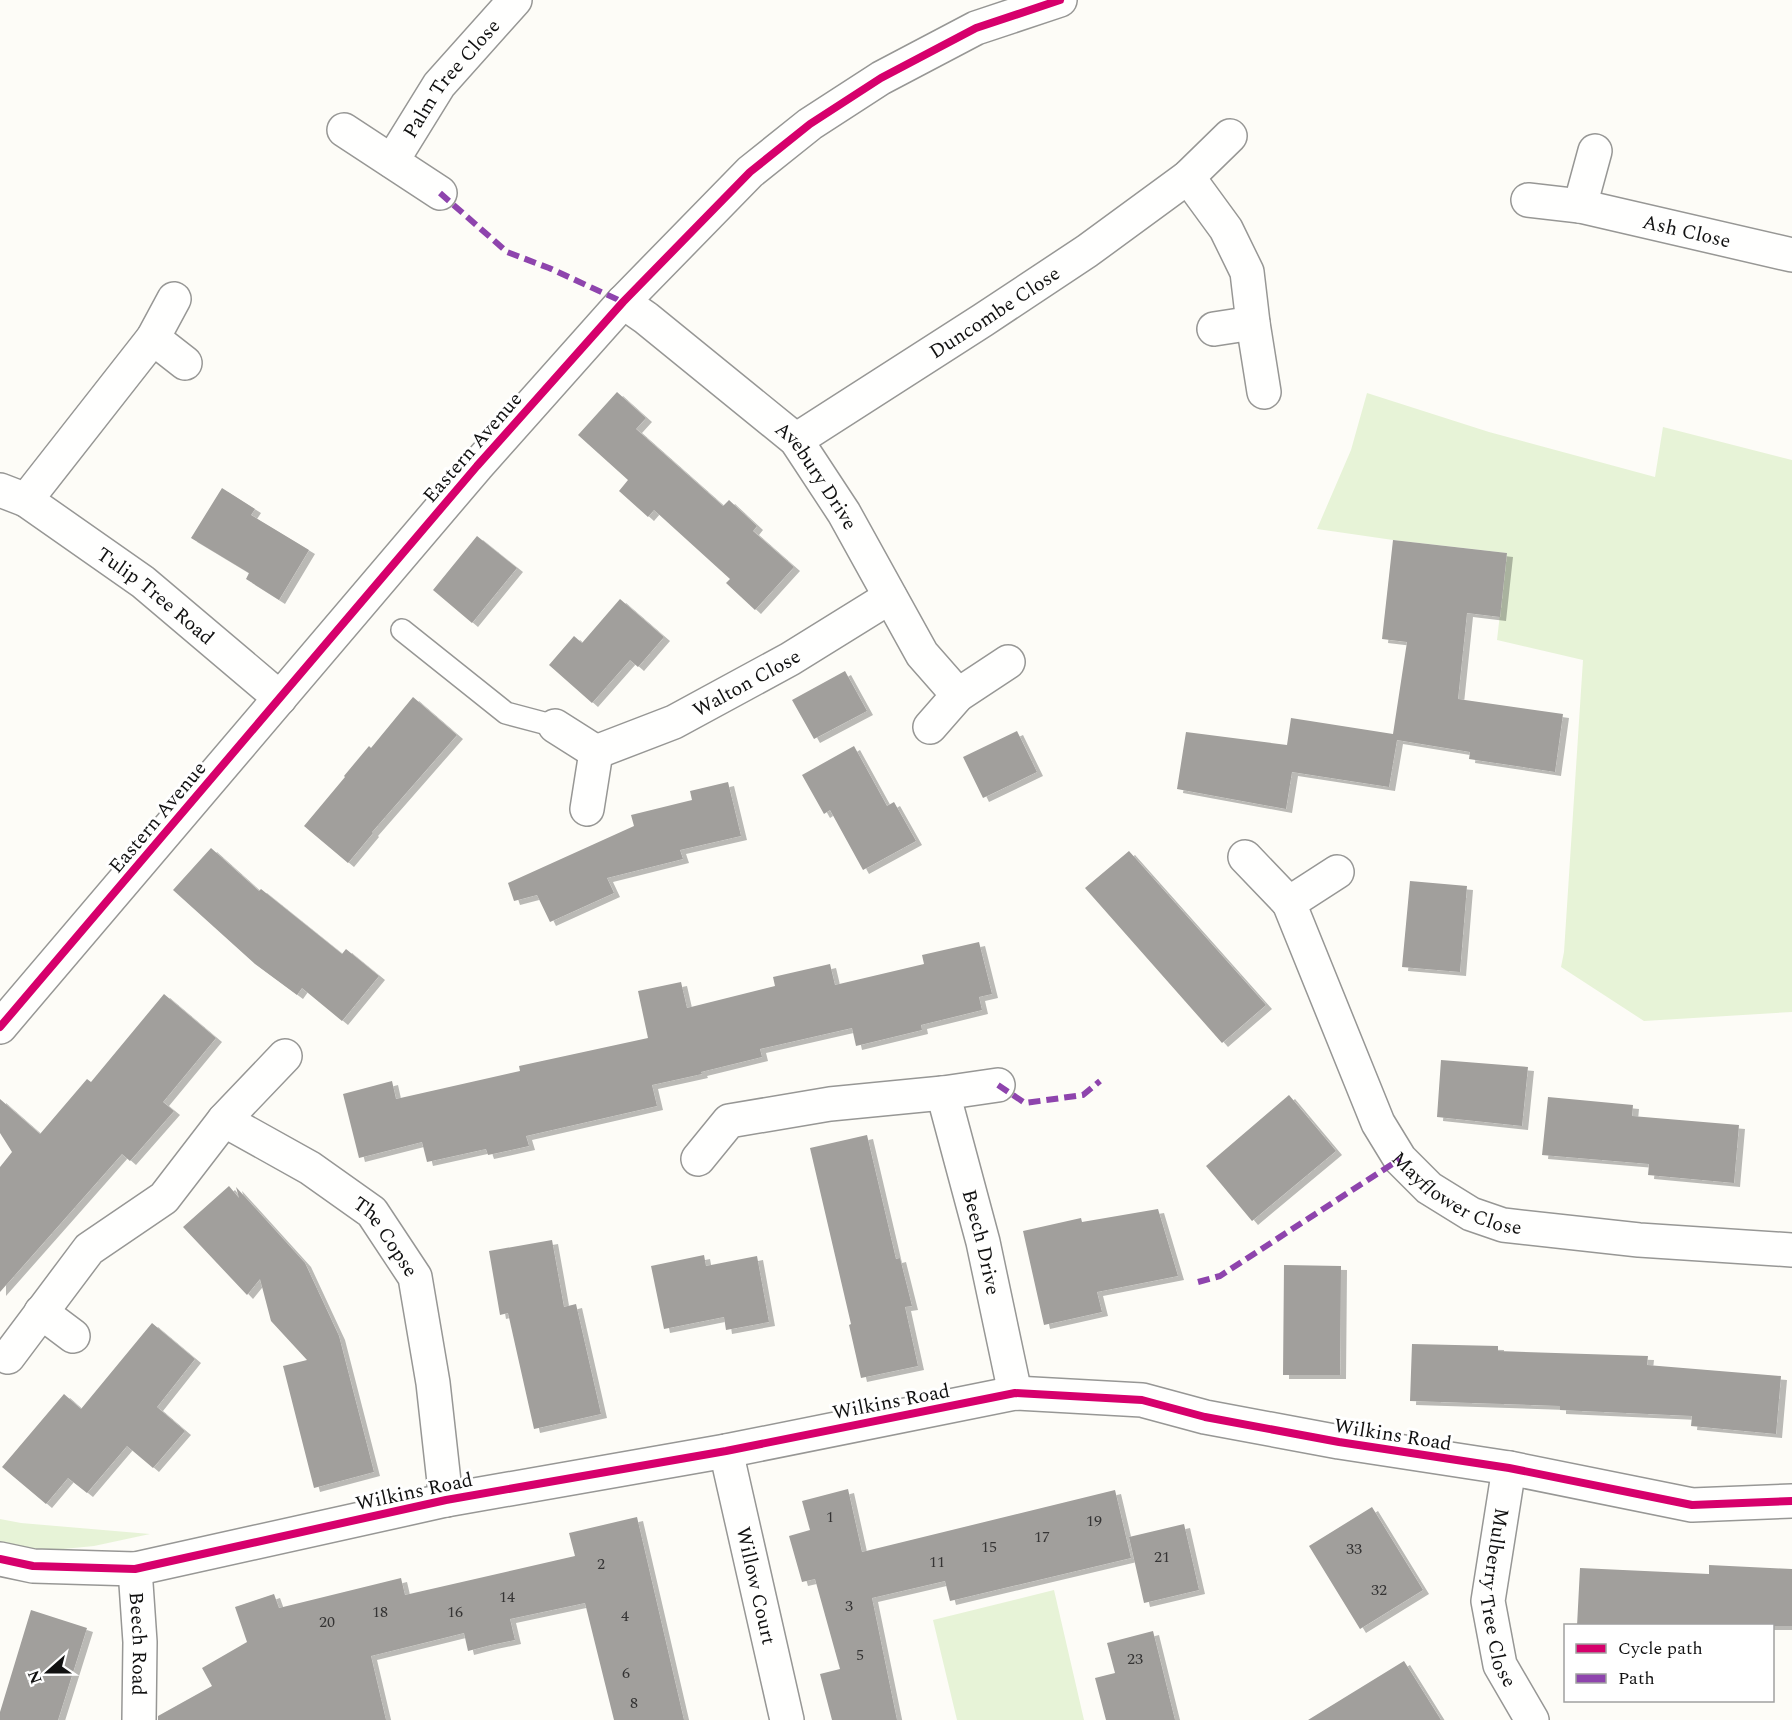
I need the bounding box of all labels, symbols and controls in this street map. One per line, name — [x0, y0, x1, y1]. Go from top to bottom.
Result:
street label: Palm Tree Close — [396, 12, 508, 144]
street label: Ash Close — [1640, 207, 1734, 256]
street label: Duncombe Close — [923, 259, 1066, 367]
street label: Eastern Avenue — [416, 386, 530, 510]
street label: Avebury Drive — [768, 415, 864, 536]
street label: Tulip Tree Road — [90, 540, 221, 652]
street label: Walton Close — [688, 642, 807, 725]
street label: Eastern Avenue — [102, 755, 214, 880]
street label: Mayflower Close — [1384, 1145, 1523, 1243]
street label: Beech Drive — [953, 1186, 1008, 1298]
street label: The Copse — [346, 1189, 425, 1283]
street label: Wilkins Road — [830, 1376, 952, 1428]
street label: Wilkins Road — [1332, 1411, 1454, 1459]
street label: Wilkins Road — [353, 1465, 476, 1519]
house number: 1 — [826, 1505, 834, 1529]
street label: Mulberry Tree Close — [1471, 1506, 1524, 1693]
house number: 19 — [1086, 1509, 1102, 1533]
street label: Willow Court — [728, 1524, 783, 1648]
house number: 17 — [1034, 1525, 1050, 1549]
house number: 15 — [981, 1535, 997, 1559]
house number: 33 — [1346, 1537, 1362, 1561]
house number: 21 — [1154, 1545, 1170, 1569]
house number: 11 — [929, 1550, 945, 1574]
house number: 2 — [597, 1552, 605, 1576]
house number: 32 — [1371, 1578, 1387, 1602]
house number: 14 — [499, 1585, 515, 1609]
street label: Beech Road — [121, 1591, 154, 1696]
house number: 3 — [845, 1594, 853, 1618]
house number: 18 — [372, 1600, 388, 1624]
house number: 16 — [447, 1600, 463, 1624]
house number: 4 — [621, 1604, 629, 1628]
house number: 20 — [319, 1610, 335, 1634]
legend — [1564, 1624, 1774, 1702]
text: Cycle path — [1618, 1635, 1703, 1662]
north arrow — [18, 1642, 78, 1702]
house number: 5 — [856, 1643, 864, 1667]
house number: 23 — [1127, 1647, 1143, 1671]
house number: 6 — [622, 1661, 630, 1685]
text: Path — [1618, 1665, 1655, 1692]
text: N — [21, 1667, 48, 1687]
house number: 8 — [630, 1691, 638, 1715]

